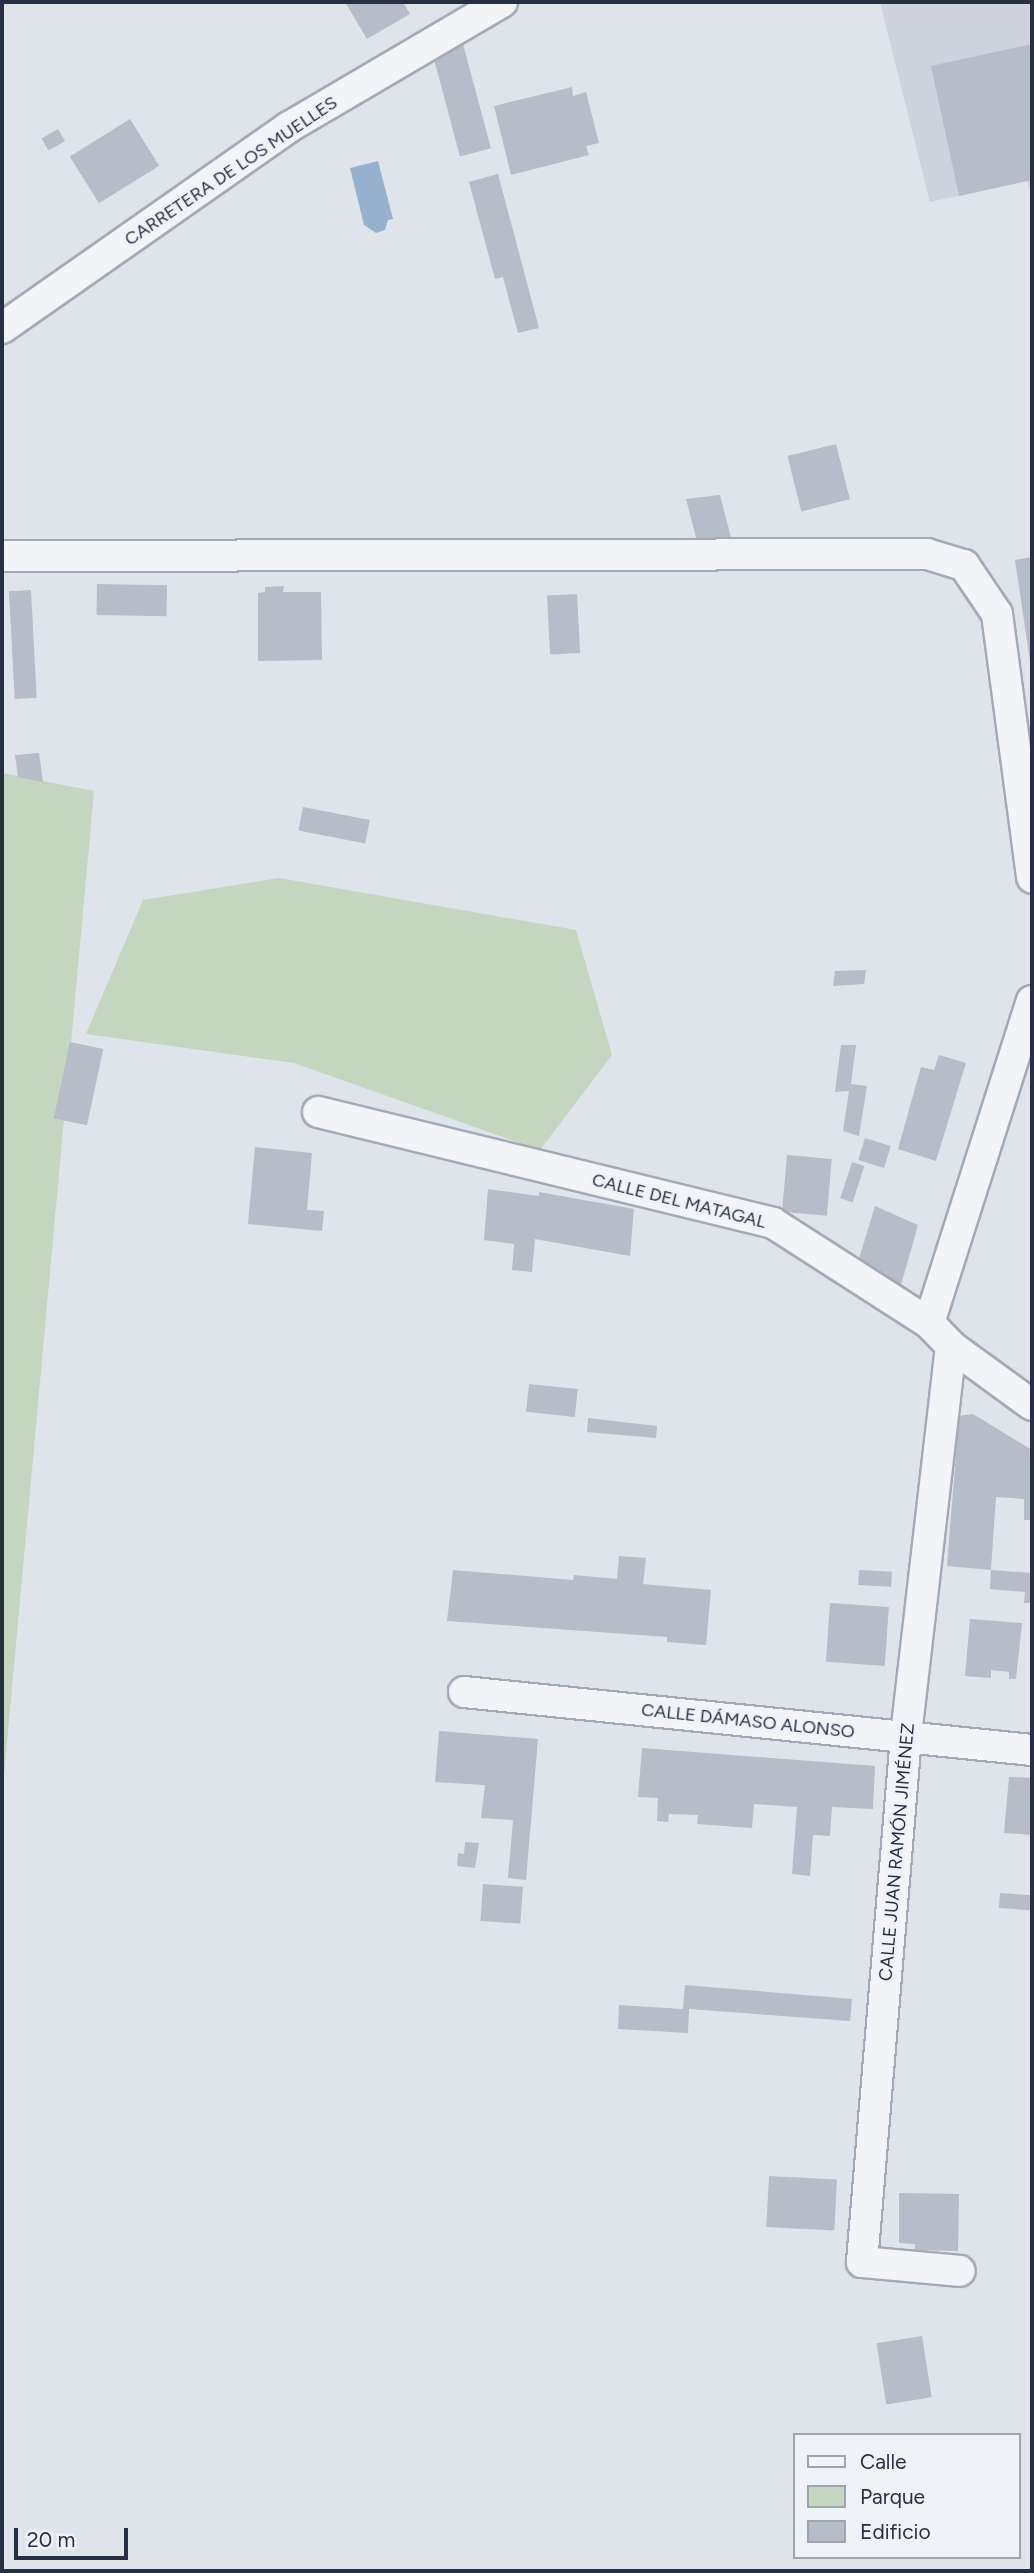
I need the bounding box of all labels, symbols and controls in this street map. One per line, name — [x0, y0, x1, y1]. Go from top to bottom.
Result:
street label: CARRETERA DE LOS MUELLES — [121, 92, 341, 250]
street label: CALLE DEL MATAGAL — [590, 1169, 768, 1233]
street label: CALLE DÁMASO ALONSO — [640, 1699, 856, 1743]
street label: CALLE JUAN RAMÓN JIMÉNEZ — [875, 1722, 919, 1982]
legend — [792, 2433, 1020, 2559]
text: Calle — [860, 2449, 907, 2474]
text: Parque — [860, 2484, 925, 2509]
scale bar — [18, 2514, 131, 2558]
text: Edificio — [860, 2519, 931, 2544]
text: 20 m — [27, 2527, 75, 2552]

